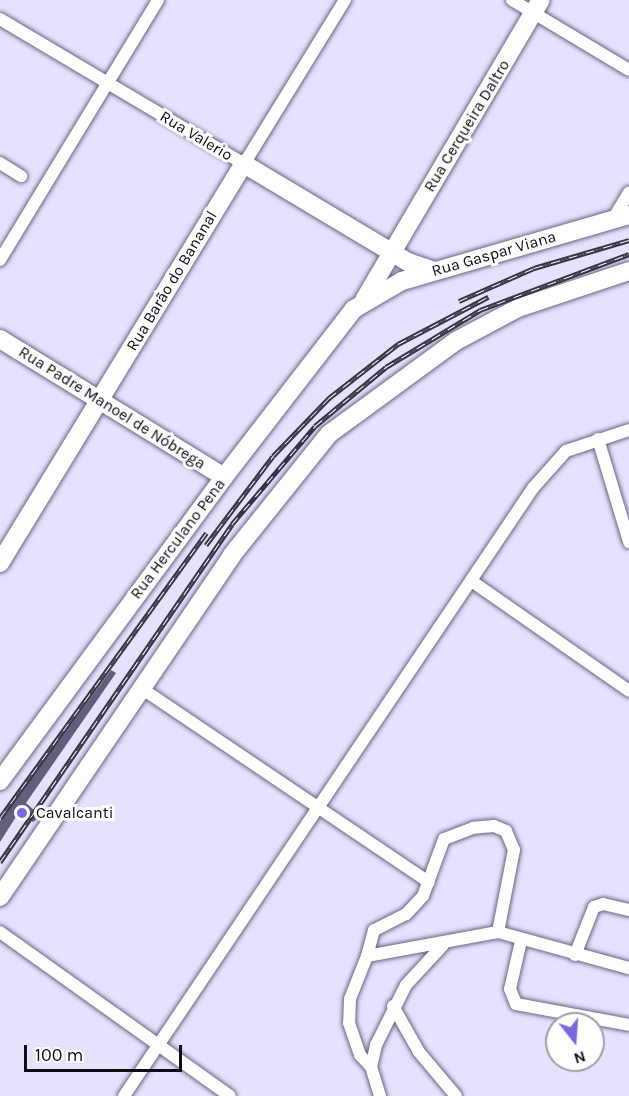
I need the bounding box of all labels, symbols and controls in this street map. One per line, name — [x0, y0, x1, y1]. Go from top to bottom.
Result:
street label: Rua Cerqueira Daltro — [420, 56, 514, 196]
street label: Rua Valerio — [156, 107, 236, 165]
street label: Rua Barão do Bananal — [123, 207, 221, 355]
street label: Rua Gaspar Viana — [430, 227, 558, 281]
street label: Rua Padre Manoel de Nóbrega — [15, 342, 209, 474]
street label: Rua Herculano Pena — [126, 475, 230, 603]
place label: Cavalcanti — [36, 803, 113, 823]
marker: Cavalcanti — [13, 804, 31, 822]
north arrow — [545, 1012, 605, 1072]
scale bar — [27, 1033, 184, 1071]
text: 100 m — [35, 1044, 83, 1066]
text: N — [572, 1047, 588, 1069]

